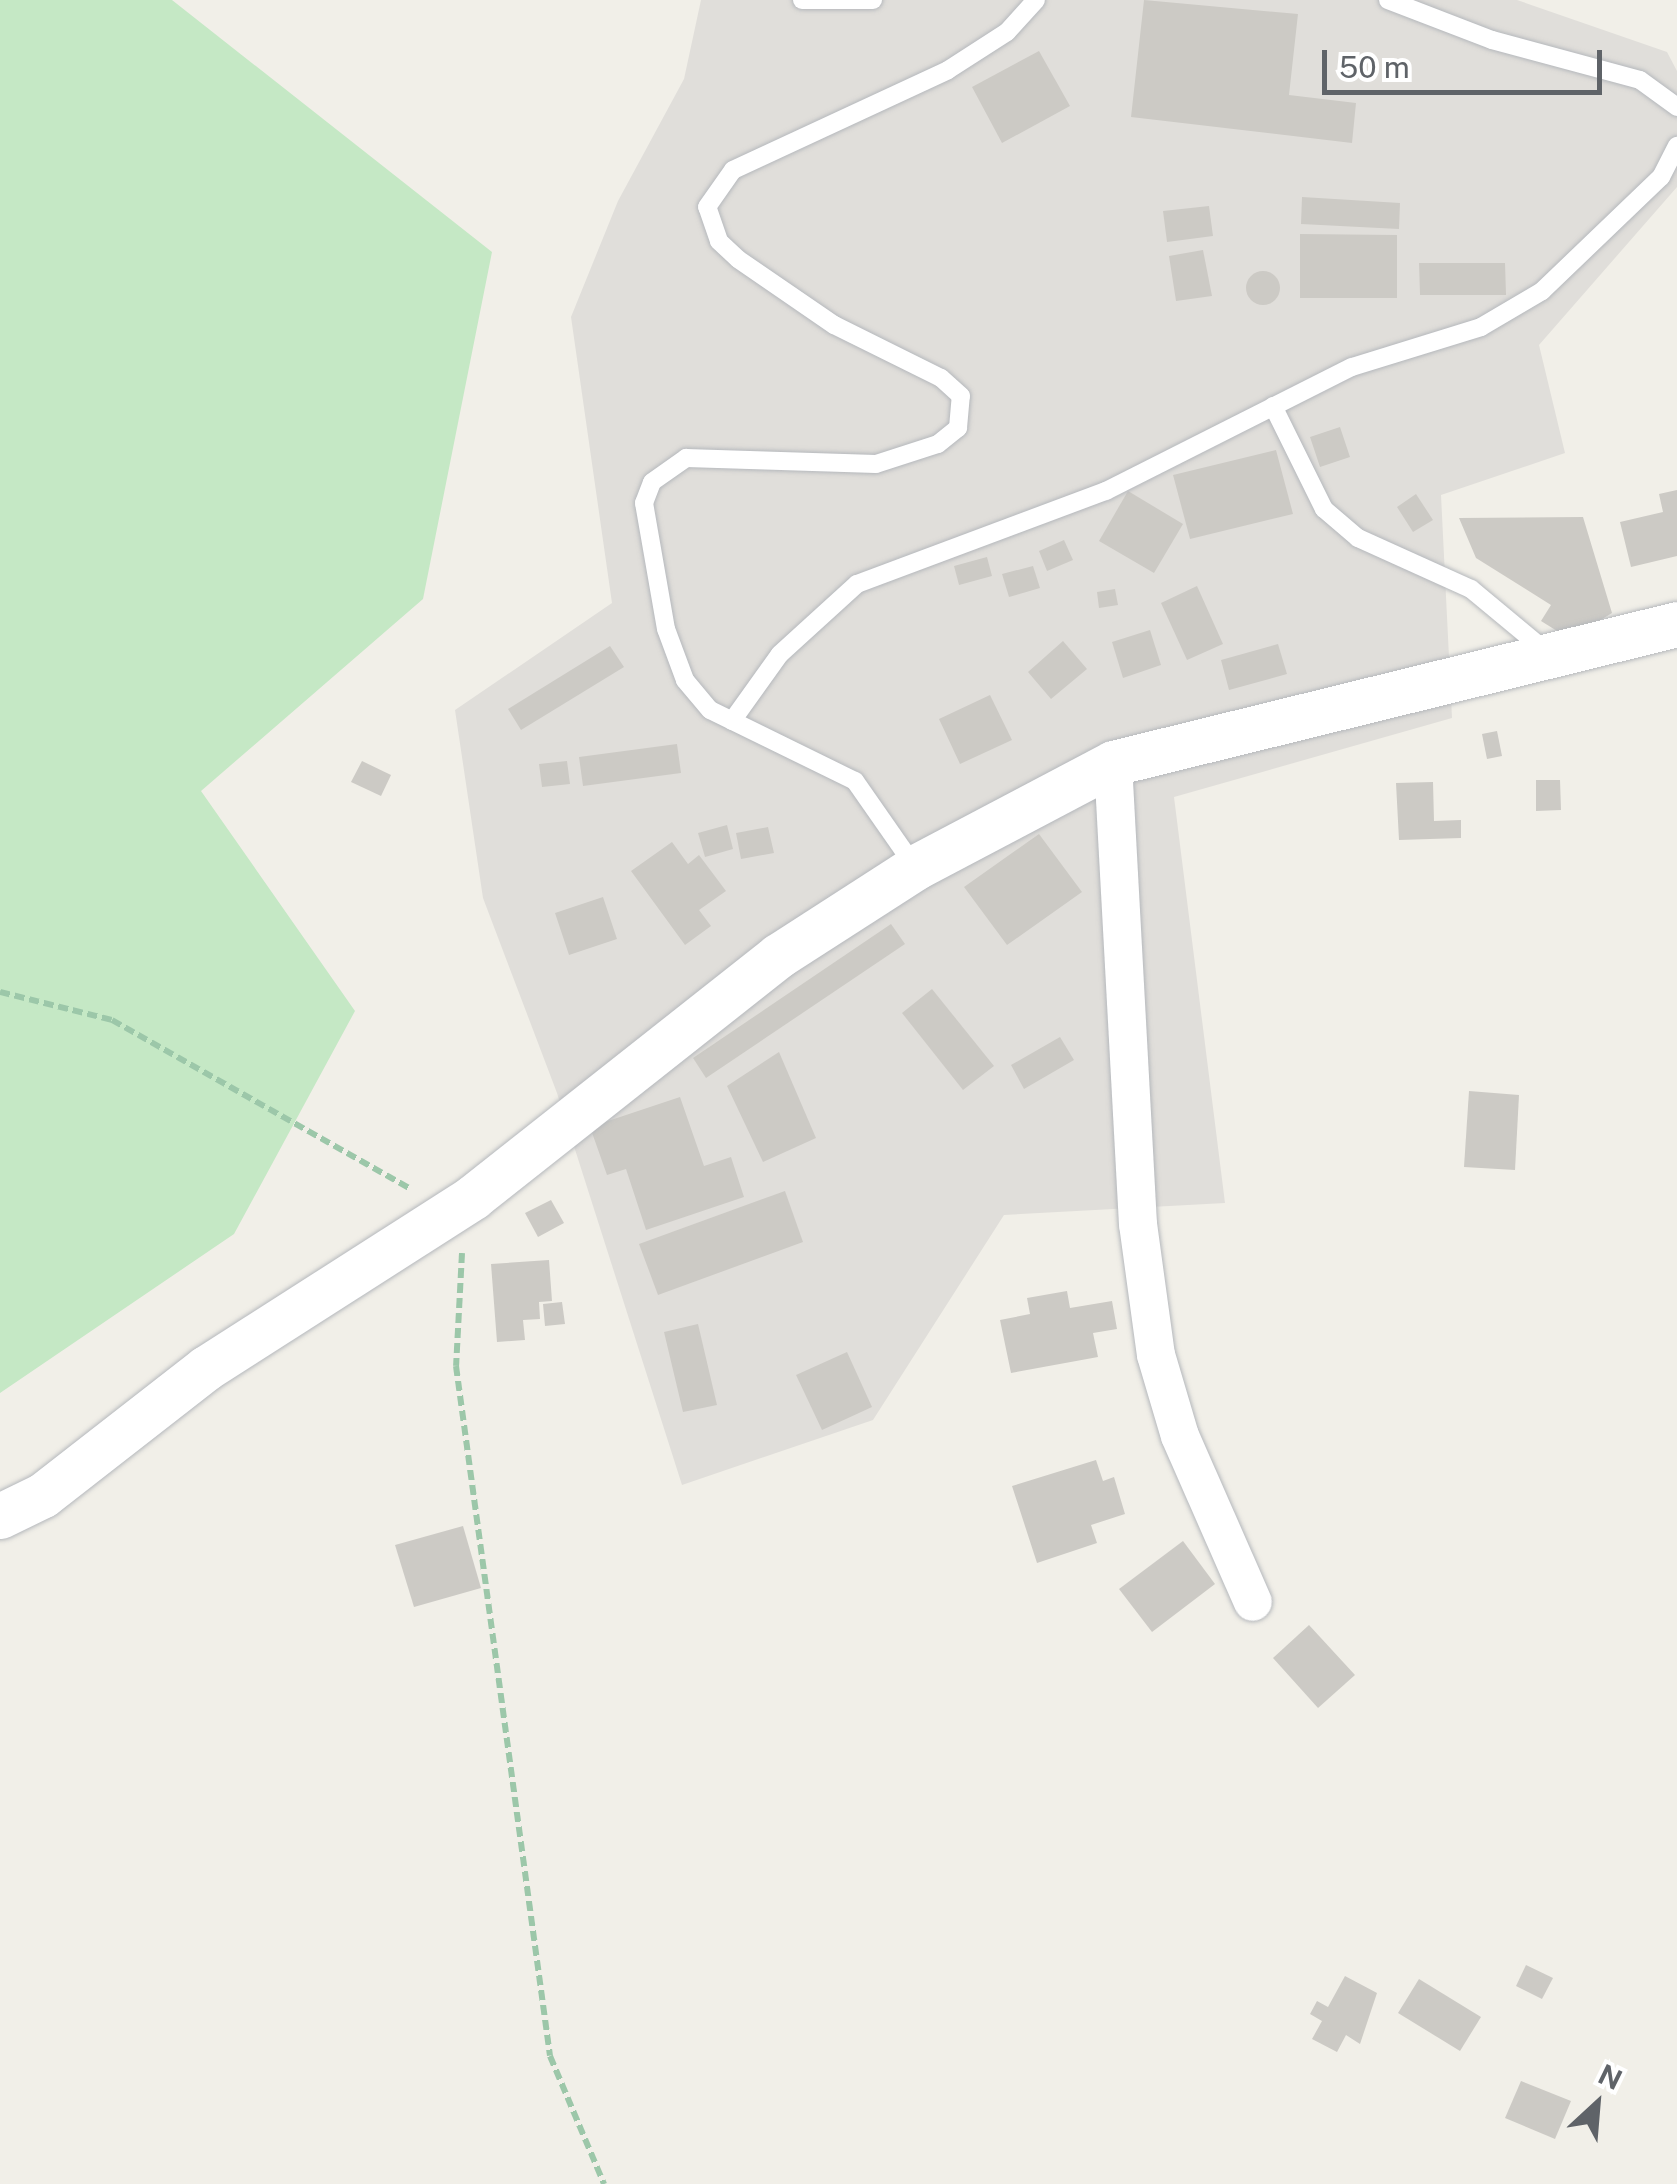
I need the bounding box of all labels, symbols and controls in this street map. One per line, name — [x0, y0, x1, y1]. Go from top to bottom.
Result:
scale bar — [1327, 30, 1607, 92]
text: 50 m — [1339, 49, 1410, 85]
north arrow — [1547, 2054, 1647, 2154]
text: N — [1593, 2057, 1627, 2096]

